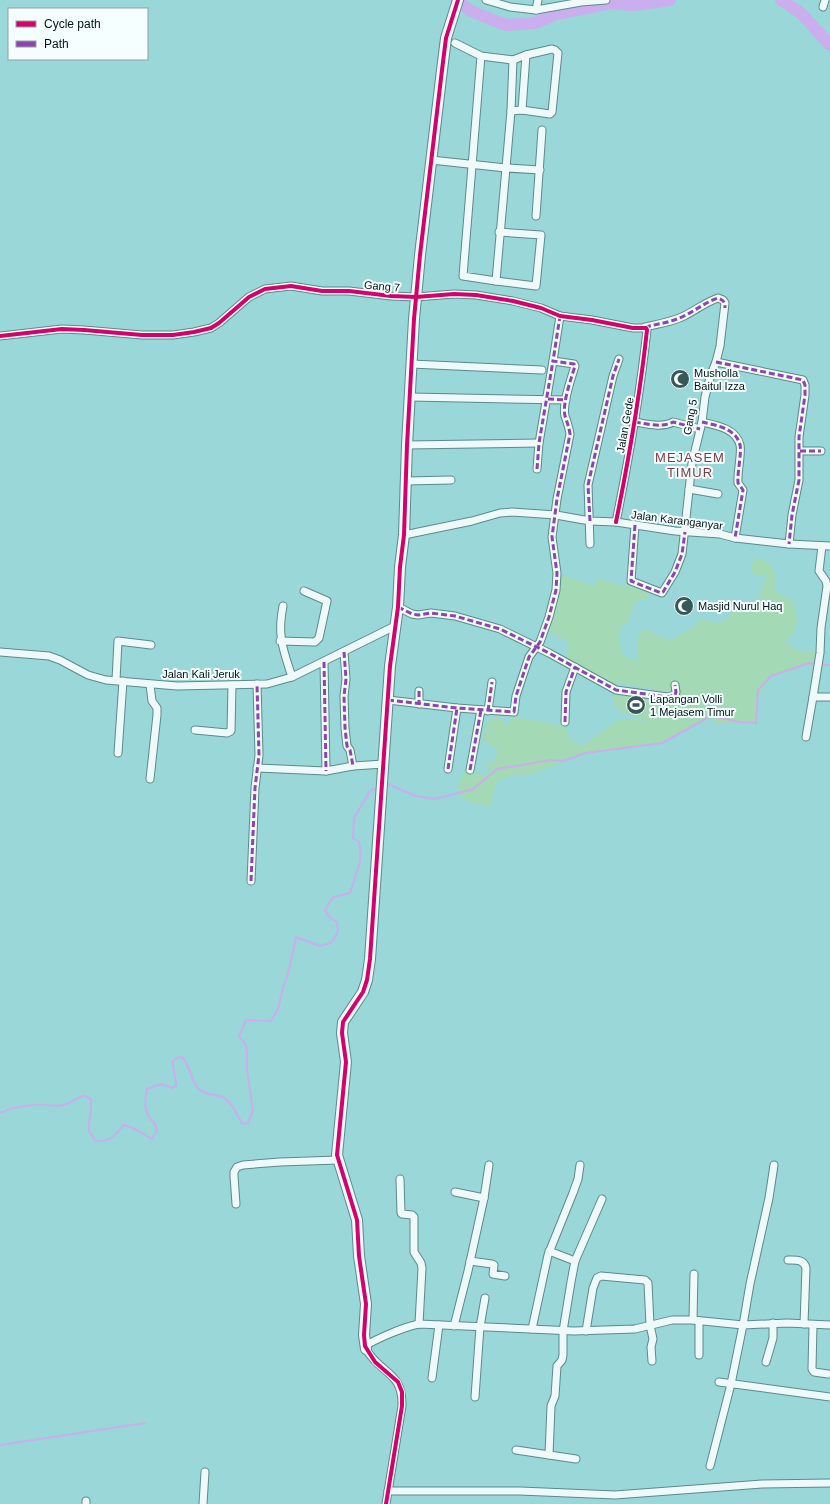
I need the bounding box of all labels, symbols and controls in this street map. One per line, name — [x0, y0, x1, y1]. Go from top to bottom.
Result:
legend — [8, 8, 148, 60]
text: Cycle path — [44, 17, 101, 31]
text: Path — [44, 37, 69, 51]
street label: Gang 7 — [363, 278, 401, 294]
place label: Musholla Baitul Izza — [694, 367, 746, 392]
mosque icon: Musholla Baitul Izza — [669, 368, 691, 390]
street label: Jalan Gede — [614, 396, 636, 454]
street label: Gang 5 — [681, 398, 699, 436]
district label: MEJASEM TIMUR — [655, 450, 725, 480]
street label: Jalan Karanganyar — [630, 508, 724, 532]
mosque icon: Masjid Nurul Haq — [673, 595, 695, 617]
place label: Masjid Nurul Haq — [698, 600, 782, 612]
street label: Jalan Kali Jeruk — [162, 668, 240, 680]
place label: Lapangan Volli 1 Mejasem Timur — [650, 693, 735, 718]
sports icon: Lapangan Volli 1 Mejasem Timur — [625, 694, 647, 716]

